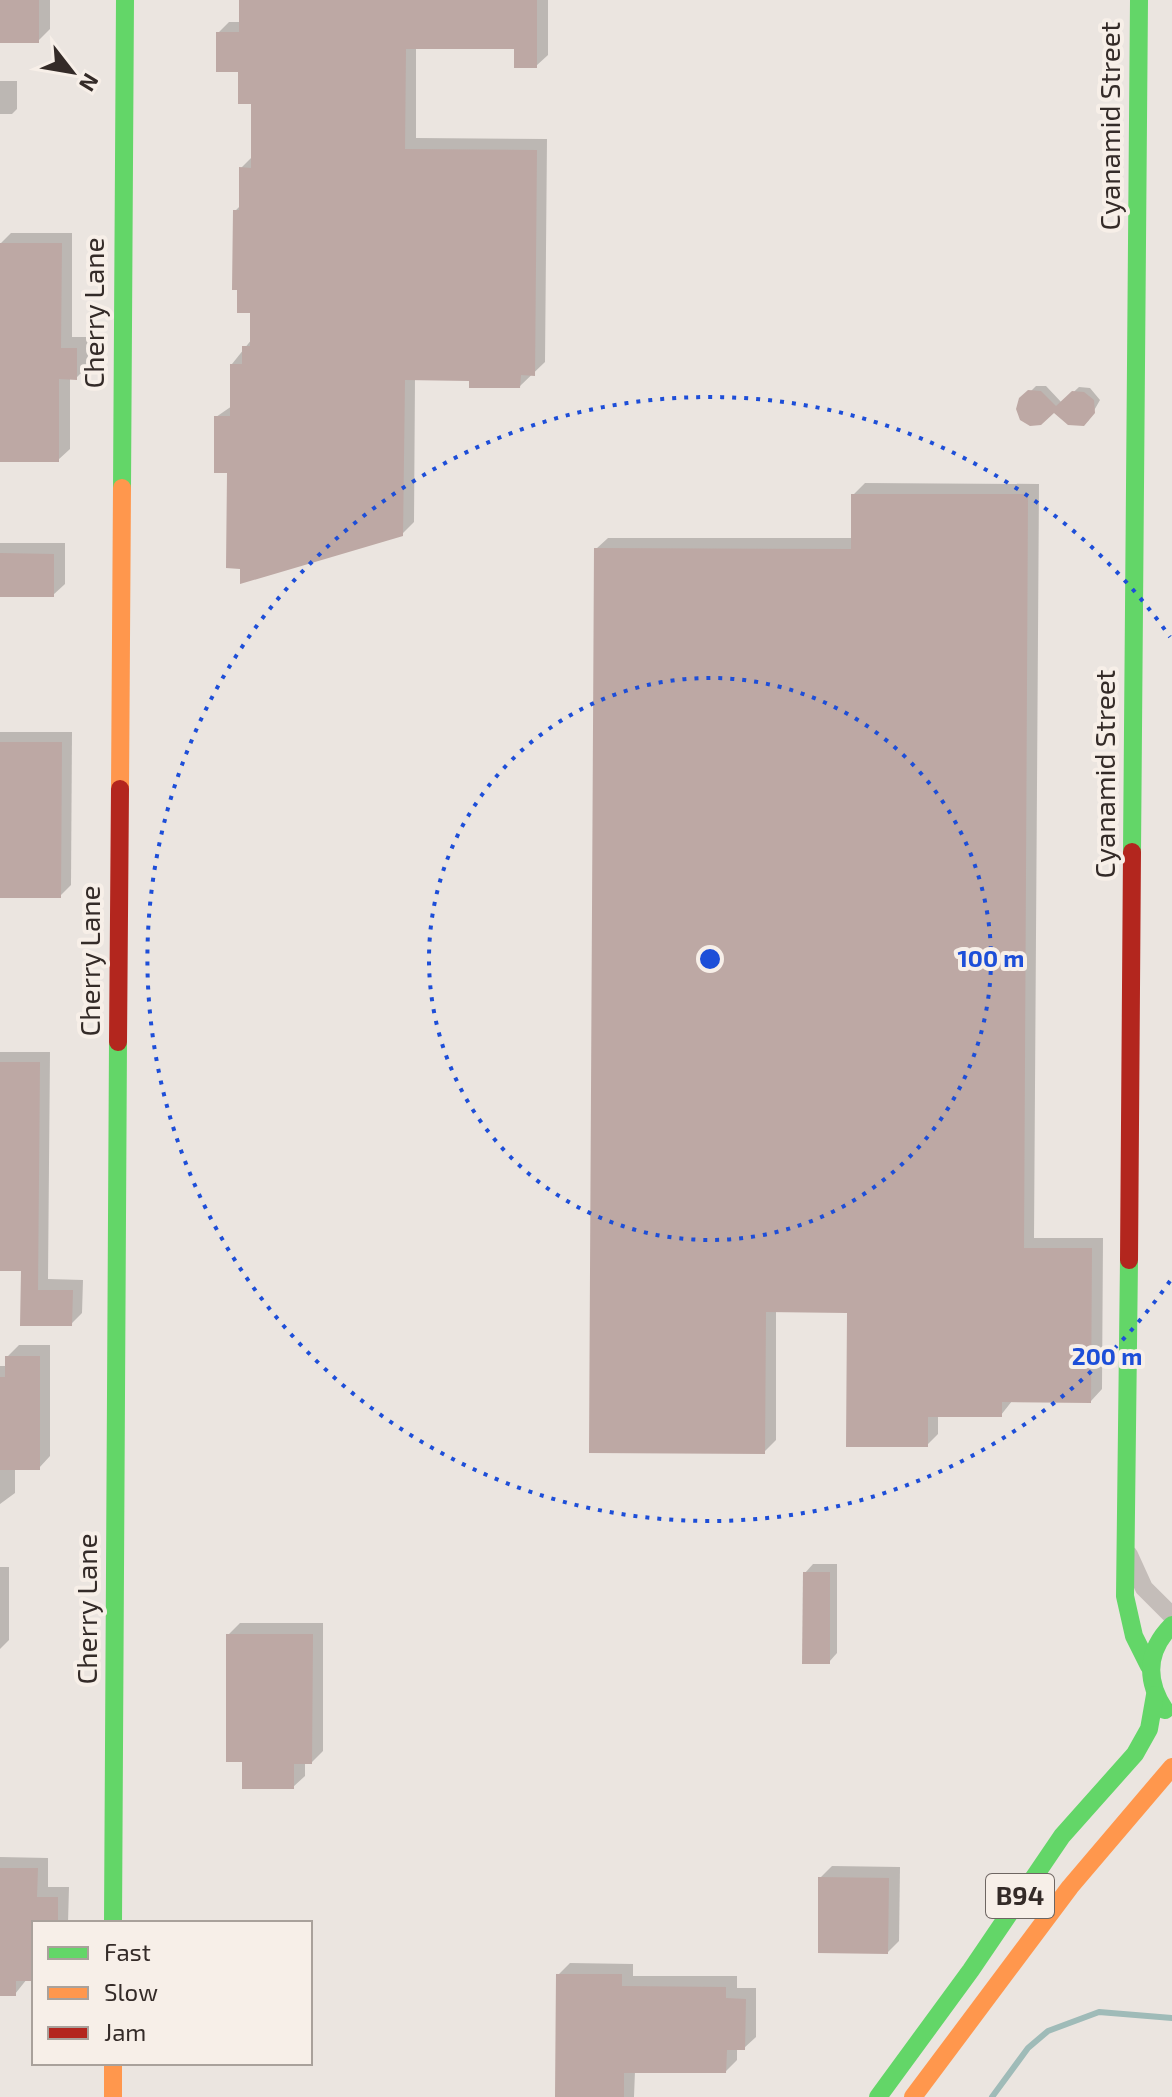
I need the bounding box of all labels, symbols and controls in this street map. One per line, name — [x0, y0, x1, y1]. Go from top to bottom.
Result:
street label: Cyanamid Street — [1092, 22, 1126, 230]
north arrow — [32, 32, 112, 112]
text: N — [75, 69, 105, 96]
street label: Cherry Lane — [76, 237, 110, 389]
street label: Cyanamid Street — [1087, 670, 1121, 878]
street label: Cherry Lane — [72, 885, 106, 1037]
text: 100 m — [958, 943, 1024, 972]
centre of rings — [696, 945, 724, 973]
text: 200 m — [1072, 1341, 1142, 1370]
street label: Cherry Lane — [69, 1533, 103, 1685]
road number: B94 — [986, 1874, 1054, 1918]
legend — [32, 1921, 312, 2065]
text: Fast — [104, 1937, 151, 1966]
text: Slow — [104, 1977, 158, 2006]
text: Jam — [104, 2017, 146, 2046]

